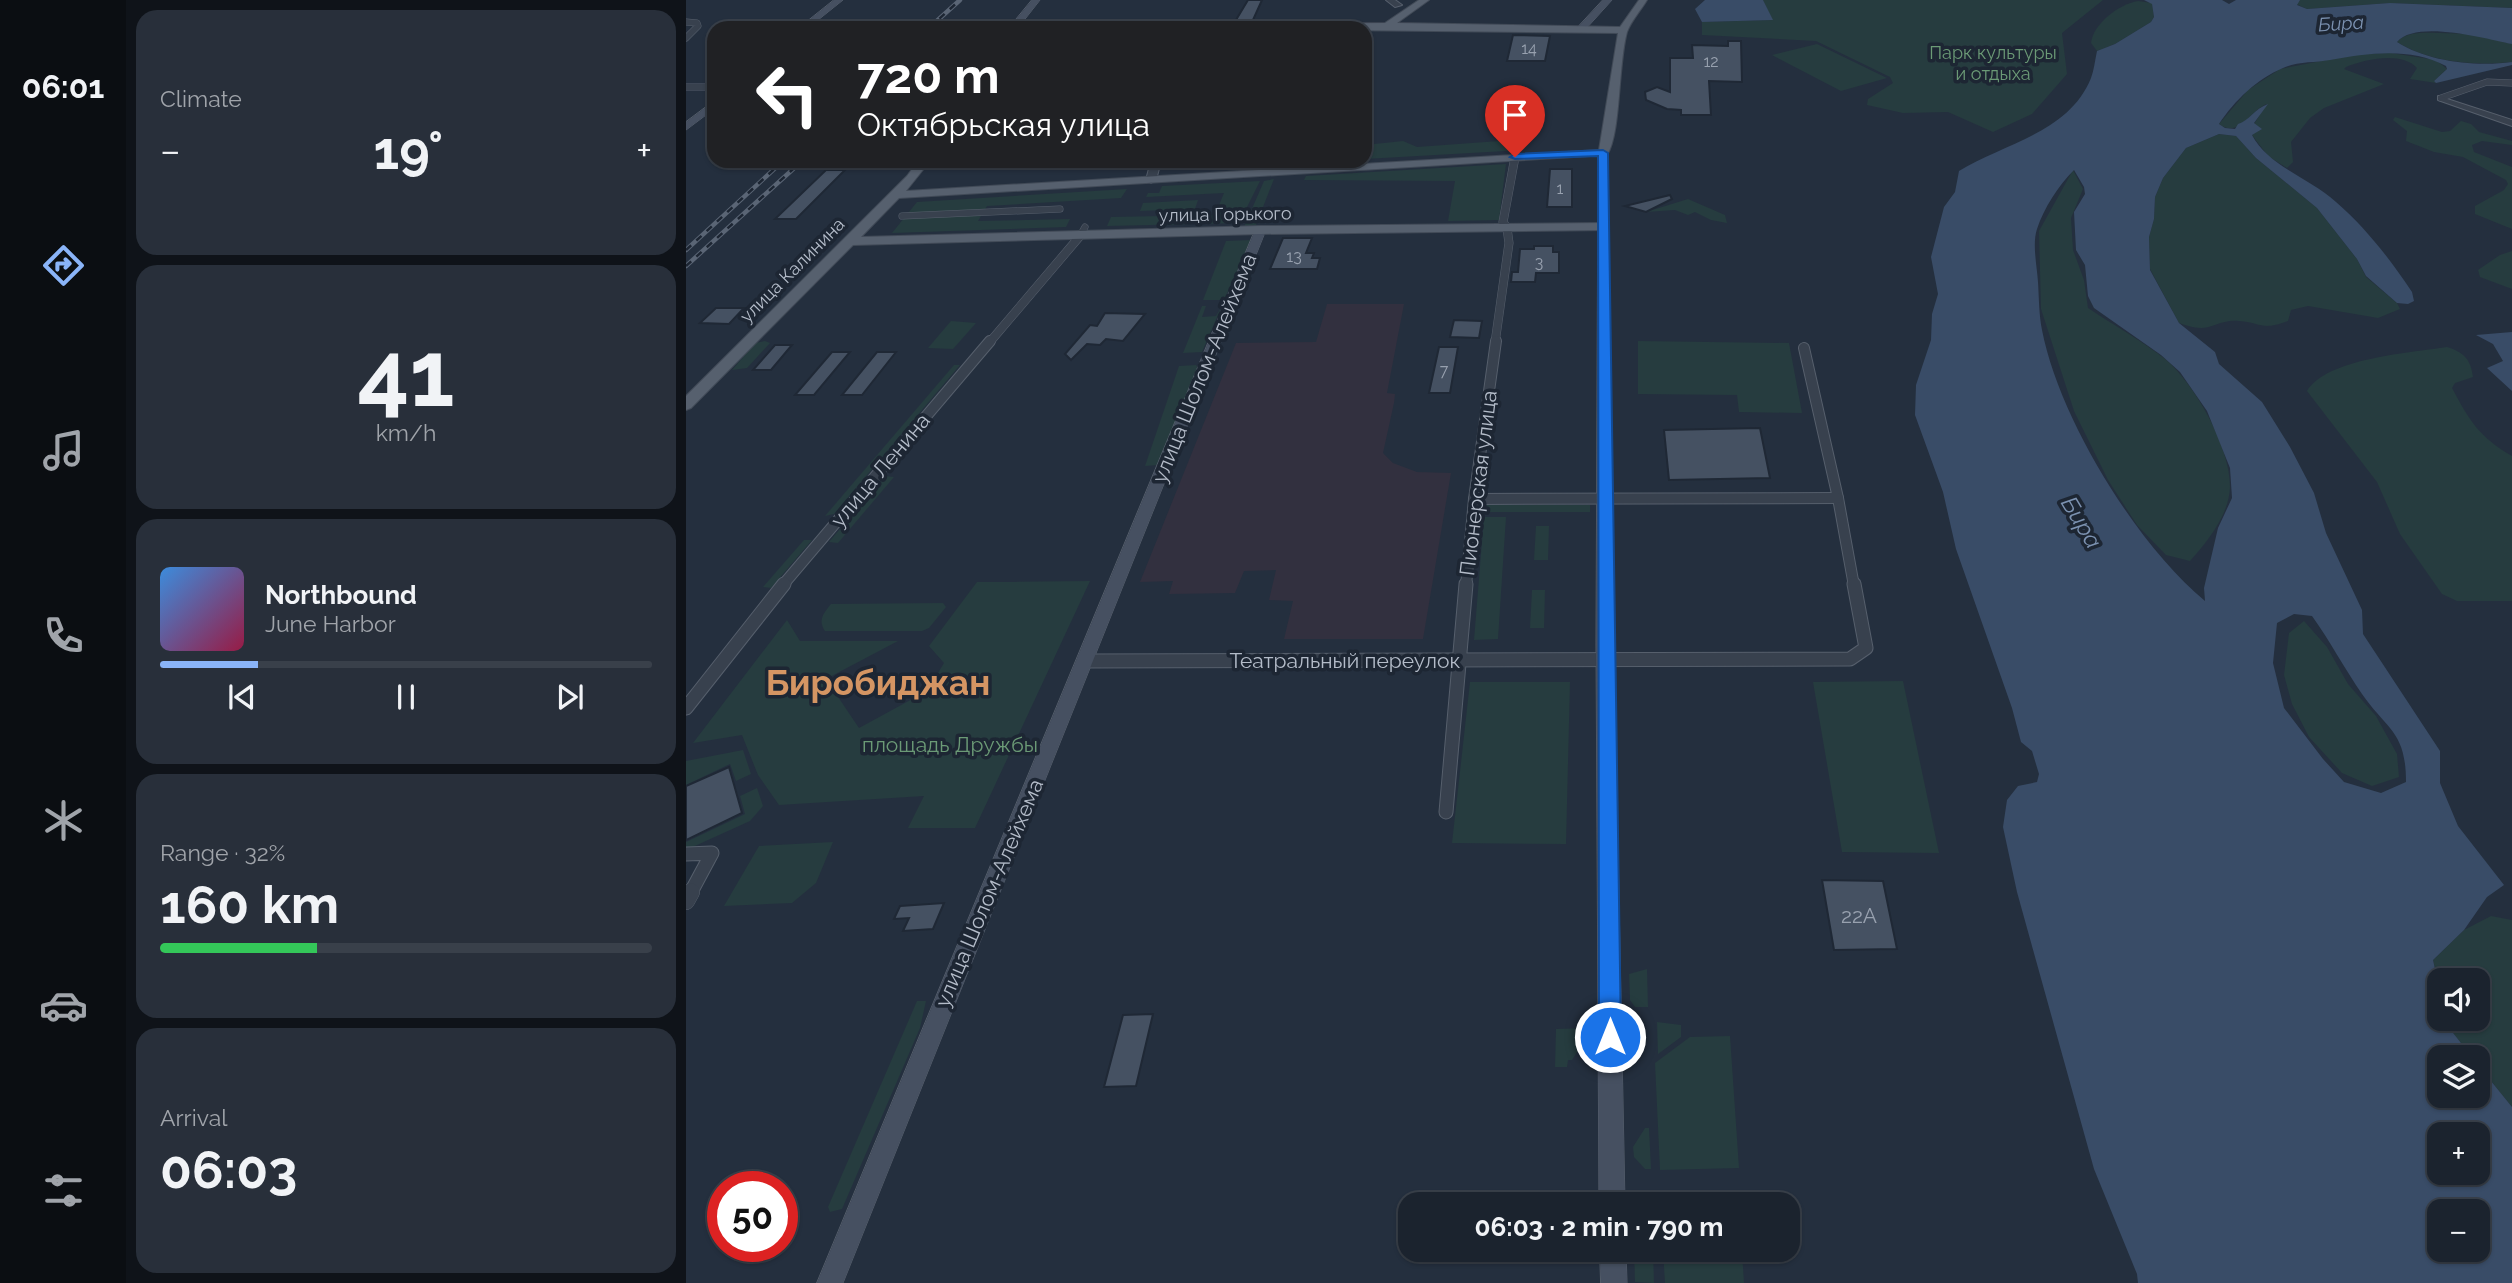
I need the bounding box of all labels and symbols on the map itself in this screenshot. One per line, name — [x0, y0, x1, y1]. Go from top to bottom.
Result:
water label: Бира — [2317, 10, 2365, 36]
house number: 14 — [1521, 39, 1537, 58]
park label: Парк культуры и отдыха — [1929, 42, 2057, 84]
house number: 12 — [1703, 52, 1719, 71]
pin — [1485, 85, 1545, 157]
house number: 1 — [1557, 179, 1564, 198]
street label: улица Горького — [1158, 202, 1292, 226]
street label: улица Калинина — [735, 213, 849, 327]
house number: 13 — [1286, 247, 1302, 266]
street label: улица Шолом-Алейхема — [1146, 250, 1262, 486]
house number: 3 — [1535, 253, 1543, 272]
house number: 7 — [1440, 361, 1449, 380]
street label: Пионерская улица — [1454, 389, 1502, 577]
street label: улица Ленина — [825, 408, 935, 532]
water label: Бира — [2056, 491, 2108, 553]
street label: Театральный переулок — [1230, 648, 1461, 673]
district label: Биробиджан — [766, 662, 990, 703]
park label: площадь Дружбы — [862, 732, 1038, 757]
street label: улица Шолом-Алейхема — [930, 775, 1048, 1011]
house number: 22А — [1841, 903, 1877, 928]
position arrow — [1573, 1000, 1647, 1074]
speed limit sign: 50 — [707, 1171, 798, 1262]

